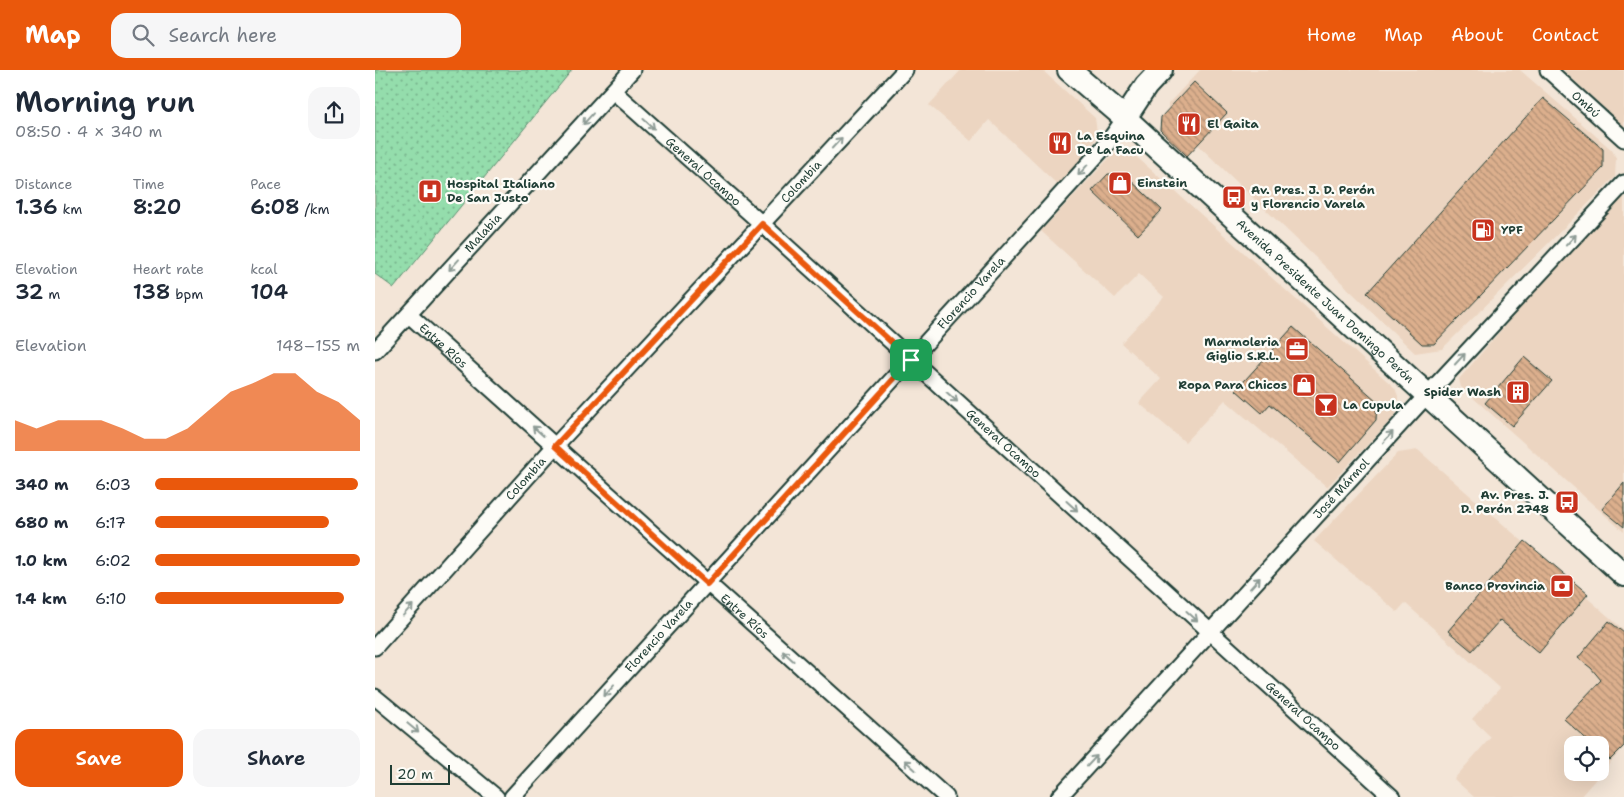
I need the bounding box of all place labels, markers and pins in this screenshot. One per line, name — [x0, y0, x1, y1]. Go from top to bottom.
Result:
restaurant icon: El Gaita — [1176, 111, 1202, 137]
place label: El Gaita — [1207, 116, 1259, 132]
place label: La Esquina De La Facu — [1077, 128, 1145, 158]
restaurant icon: La Esquina De La Facu — [1047, 130, 1073, 156]
shop icon: Einstein — [1107, 170, 1133, 196]
place label: Einstein — [1137, 175, 1187, 191]
place label: Hospital Italiano De San Justo — [447, 176, 555, 206]
hospital icon: Hospital Italiano De San Justo — [417, 178, 443, 204]
place label: Av. Pres. J. D. Perón y Florencio Varela — [1251, 182, 1375, 212]
bus stop icon: Av. Pres. J. D. Perón y Florencio Varela — [1221, 184, 1247, 210]
fuel station icon: YPF — [1470, 217, 1496, 243]
place label: YPF — [1501, 222, 1523, 238]
place label: Marmoleria Giglio S.R.L. — [1204, 334, 1280, 364]
office icon: Marmoleria Giglio S.R.L. — [1284, 336, 1310, 362]
pin — [890, 339, 932, 381]
shop icon: Ropa Para Chicos — [1291, 372, 1317, 398]
place label: Ropa Para Chicos — [1178, 377, 1287, 393]
building icon: Spider Wash — [1505, 379, 1531, 405]
place label: Spider Wash — [1424, 384, 1501, 400]
bar icon: La Cupula — [1313, 392, 1339, 418]
place label: La Cupula — [1343, 397, 1404, 413]
place label: Av. Pres. J. D. Perón 2748 — [1461, 487, 1549, 517]
bus stop icon: Av. Pres. J. D. Perón 2748 — [1554, 489, 1580, 515]
bank icon: Banco Provincia — [1549, 573, 1575, 599]
place label: Banco Provincia — [1445, 578, 1546, 594]

